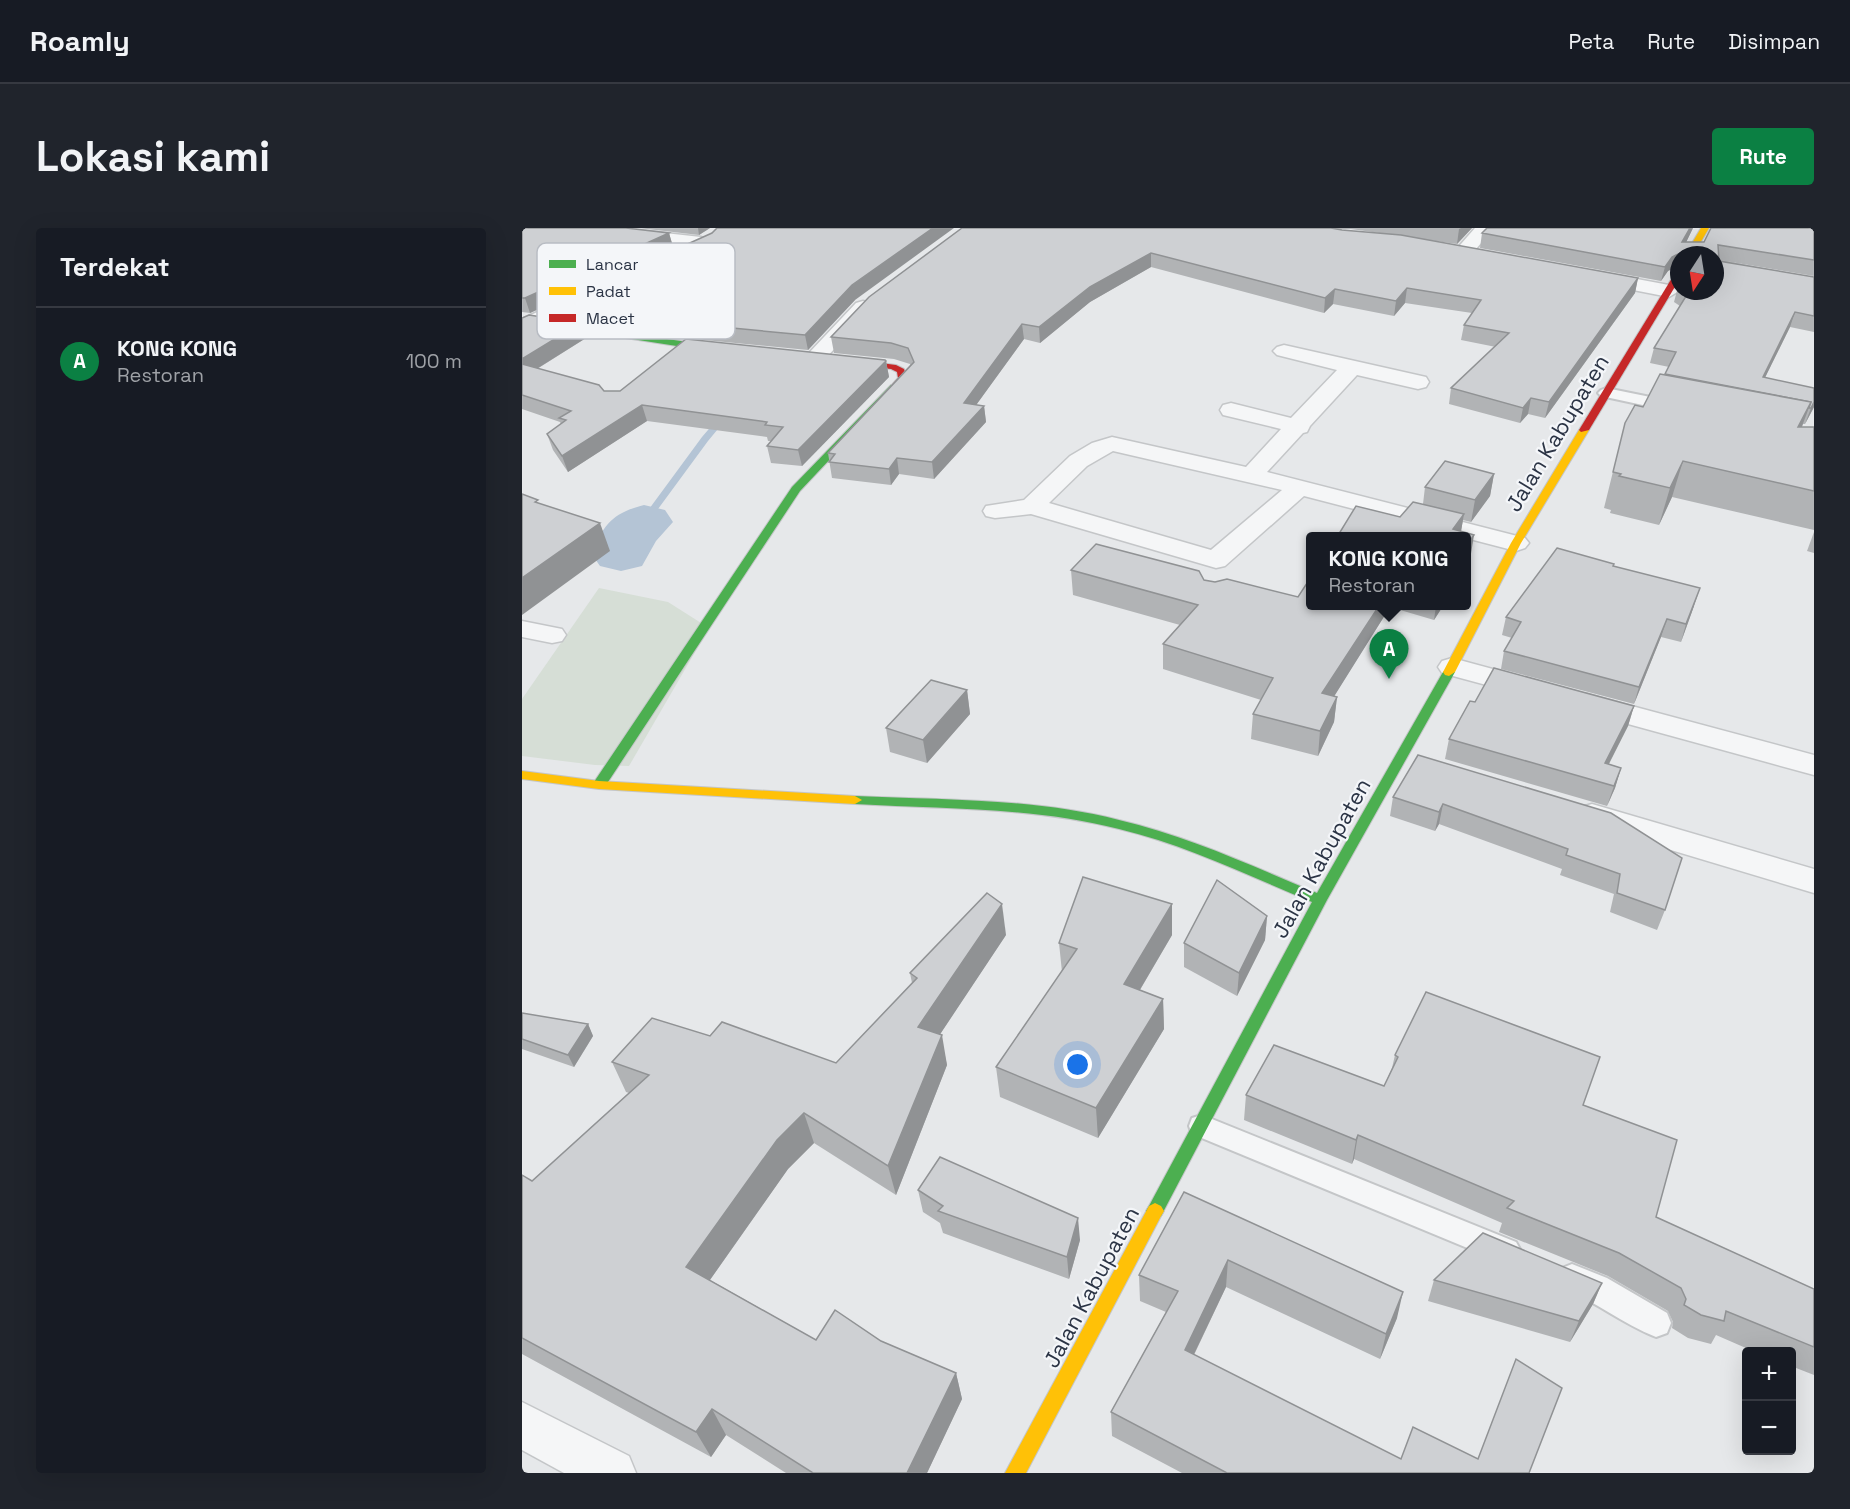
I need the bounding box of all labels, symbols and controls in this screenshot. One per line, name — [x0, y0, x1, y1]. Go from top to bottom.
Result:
text: Roamly — [30, 23, 130, 59]
text: Peta — [1568, 28, 1614, 55]
text: Rute — [1647, 28, 1695, 55]
text: Disimpan — [1728, 28, 1820, 55]
button: Rute — [1712, 128, 1814, 185]
text: Lokasi kami — [36, 130, 270, 183]
legend — [537, 243, 735, 339]
north arrow — [1670, 246, 1724, 300]
text: Terdekat — [60, 250, 170, 284]
text: Lancar — [586, 254, 639, 275]
text: Padat — [586, 281, 631, 302]
text: Macet — [586, 308, 635, 329]
text: KONG KONG — [117, 334, 237, 362]
text: A — [73, 348, 86, 374]
text: 100 m — [406, 348, 462, 374]
street label: Jalan Kabupaten — [1499, 349, 1615, 517]
text: Restoran — [117, 362, 204, 388]
popup — [1306, 532, 1471, 610]
text: KONG KONG — [1328, 544, 1449, 572]
text: Restoran — [1328, 572, 1415, 598]
pin: A — [1370, 630, 1408, 679]
street label: Jalan Kabupaten — [1266, 773, 1376, 943]
your location — [1063, 1050, 1092, 1079]
street label: Jalan Kabupaten — [1037, 1202, 1145, 1372]
map controls — [1742, 1347, 1796, 1455]
button: + — [1742, 1347, 1796, 1401]
button: − — [1742, 1401, 1796, 1455]

